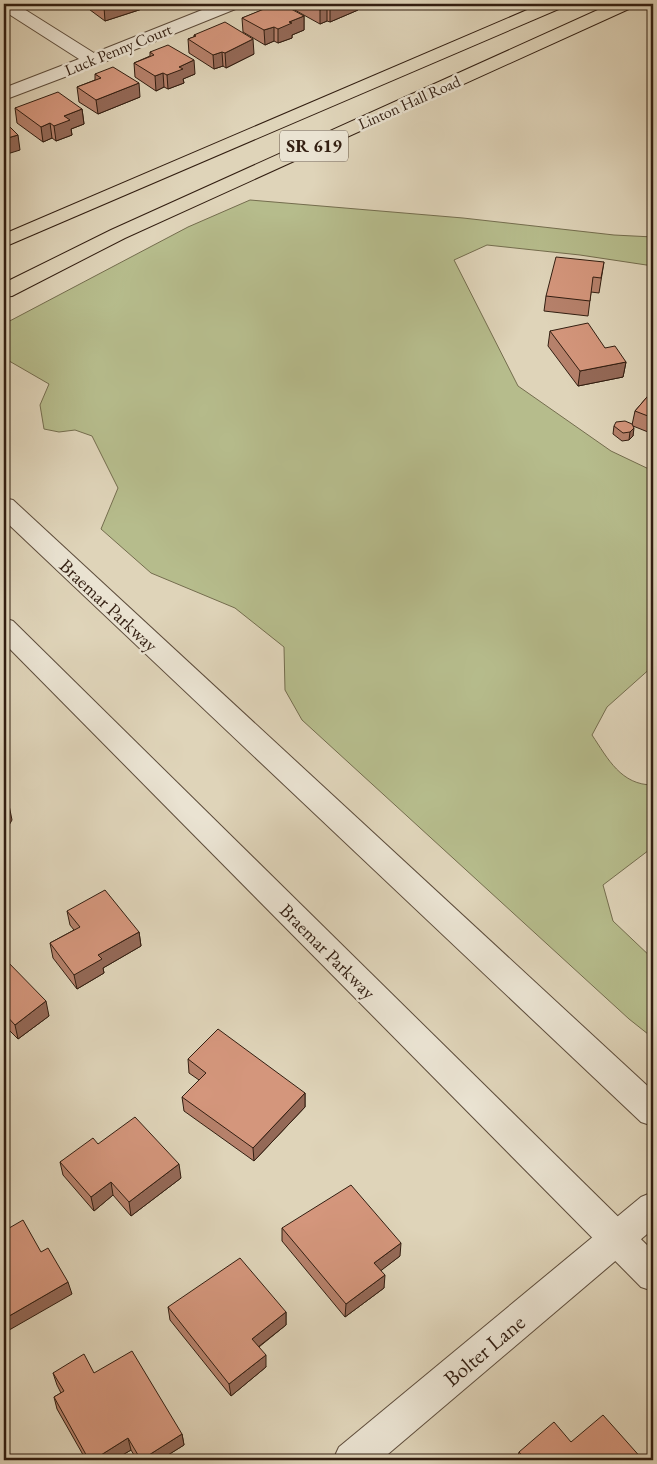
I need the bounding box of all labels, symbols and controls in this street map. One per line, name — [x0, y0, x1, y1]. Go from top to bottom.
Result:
street label: Luck Penny Court — [61, 18, 175, 81]
street label: Linton Hall Road — [355, 70, 465, 134]
road number: SR 619 — [280, 130, 348, 162]
street label: Braemar Parkway — [54, 553, 164, 658]
street label: Braemar Parkway — [274, 898, 381, 1005]
street label: Bolter Lane — [438, 1308, 531, 1393]

